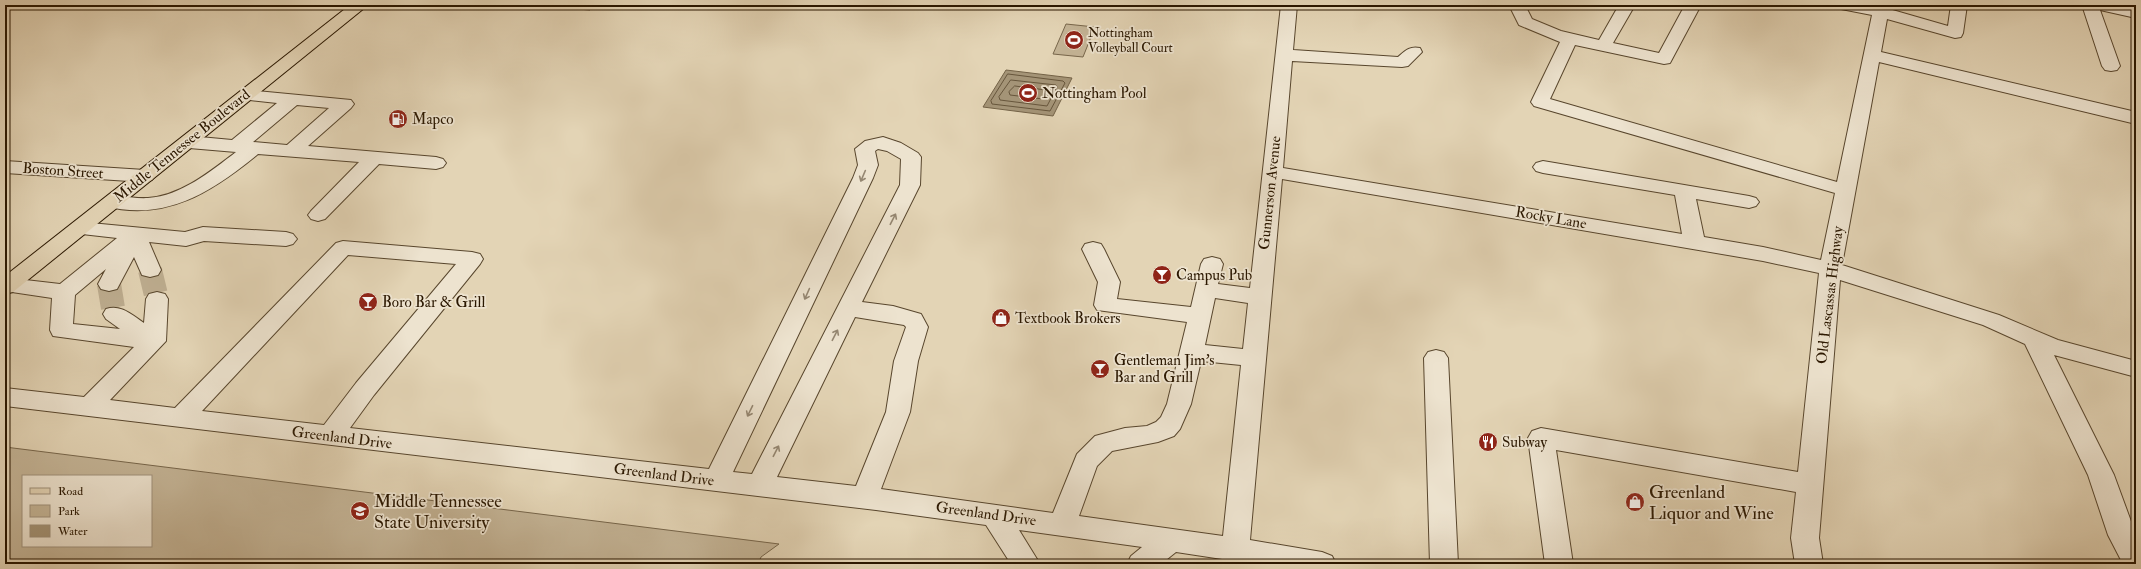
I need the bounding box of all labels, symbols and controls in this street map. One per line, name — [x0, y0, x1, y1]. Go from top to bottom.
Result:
place label: Nottingham Volleyball Court — [1088, 25, 1173, 57]
sports icon: Nottingham Volleyball Court — [1063, 29, 1085, 51]
sports icon: Nottingham Pool — [1017, 82, 1039, 104]
place label: Nottingham Pool — [1042, 84, 1147, 103]
street label: Middle Tennessee Boulevard — [110, 85, 254, 207]
fuel station icon: Mapco — [387, 108, 409, 130]
place label: Mapco — [412, 110, 453, 130]
street label: Gunnerson Avenue — [1255, 135, 1285, 251]
street label: Boston Street — [22, 159, 104, 183]
one-way arrow — [859, 170, 866, 182]
street label: Rocky Lane — [1514, 202, 1588, 234]
one-way arrow — [890, 213, 897, 225]
street label: Old Lascassas Highway — [1812, 225, 1848, 365]
bar icon: Campus Pub — [1151, 264, 1173, 286]
place label: Campus Pub — [1176, 266, 1252, 286]
one-way arrow — [803, 287, 811, 299]
bar icon: Boro Bar & Grill — [357, 291, 379, 313]
place label: Boro Bar & Grill — [382, 293, 485, 312]
shop icon: Textbook Brokers — [990, 307, 1012, 329]
place label: Textbook Brokers — [1015, 309, 1121, 328]
one-way arrow — [831, 329, 839, 341]
place label: Gentleman Jim's Bar and Grill — [1114, 351, 1214, 387]
bar icon: Gentleman Jim's Bar and Grill — [1089, 358, 1111, 380]
one-way arrow — [746, 404, 753, 416]
street label: Greenland Drive — [291, 422, 393, 454]
restaurant icon: Subway — [1477, 431, 1499, 453]
place label: Subway — [1502, 433, 1547, 452]
one-way arrow — [773, 445, 780, 457]
street label: Greenland Drive — [613, 459, 715, 491]
legend — [22, 475, 152, 547]
place label: Greenland Liquor and Wine — [1649, 481, 1774, 525]
text: Road — [58, 484, 83, 499]
place label: Middle Tennessee State University — [374, 490, 502, 534]
shop icon: Greenland Liquor and Wine — [1624, 491, 1646, 513]
street label: Greenland Drive — [935, 498, 1037, 530]
school or university icon: Middle Tennessee State University — [349, 500, 371, 522]
text: Park — [58, 504, 80, 519]
text: Water — [57, 524, 88, 539]

